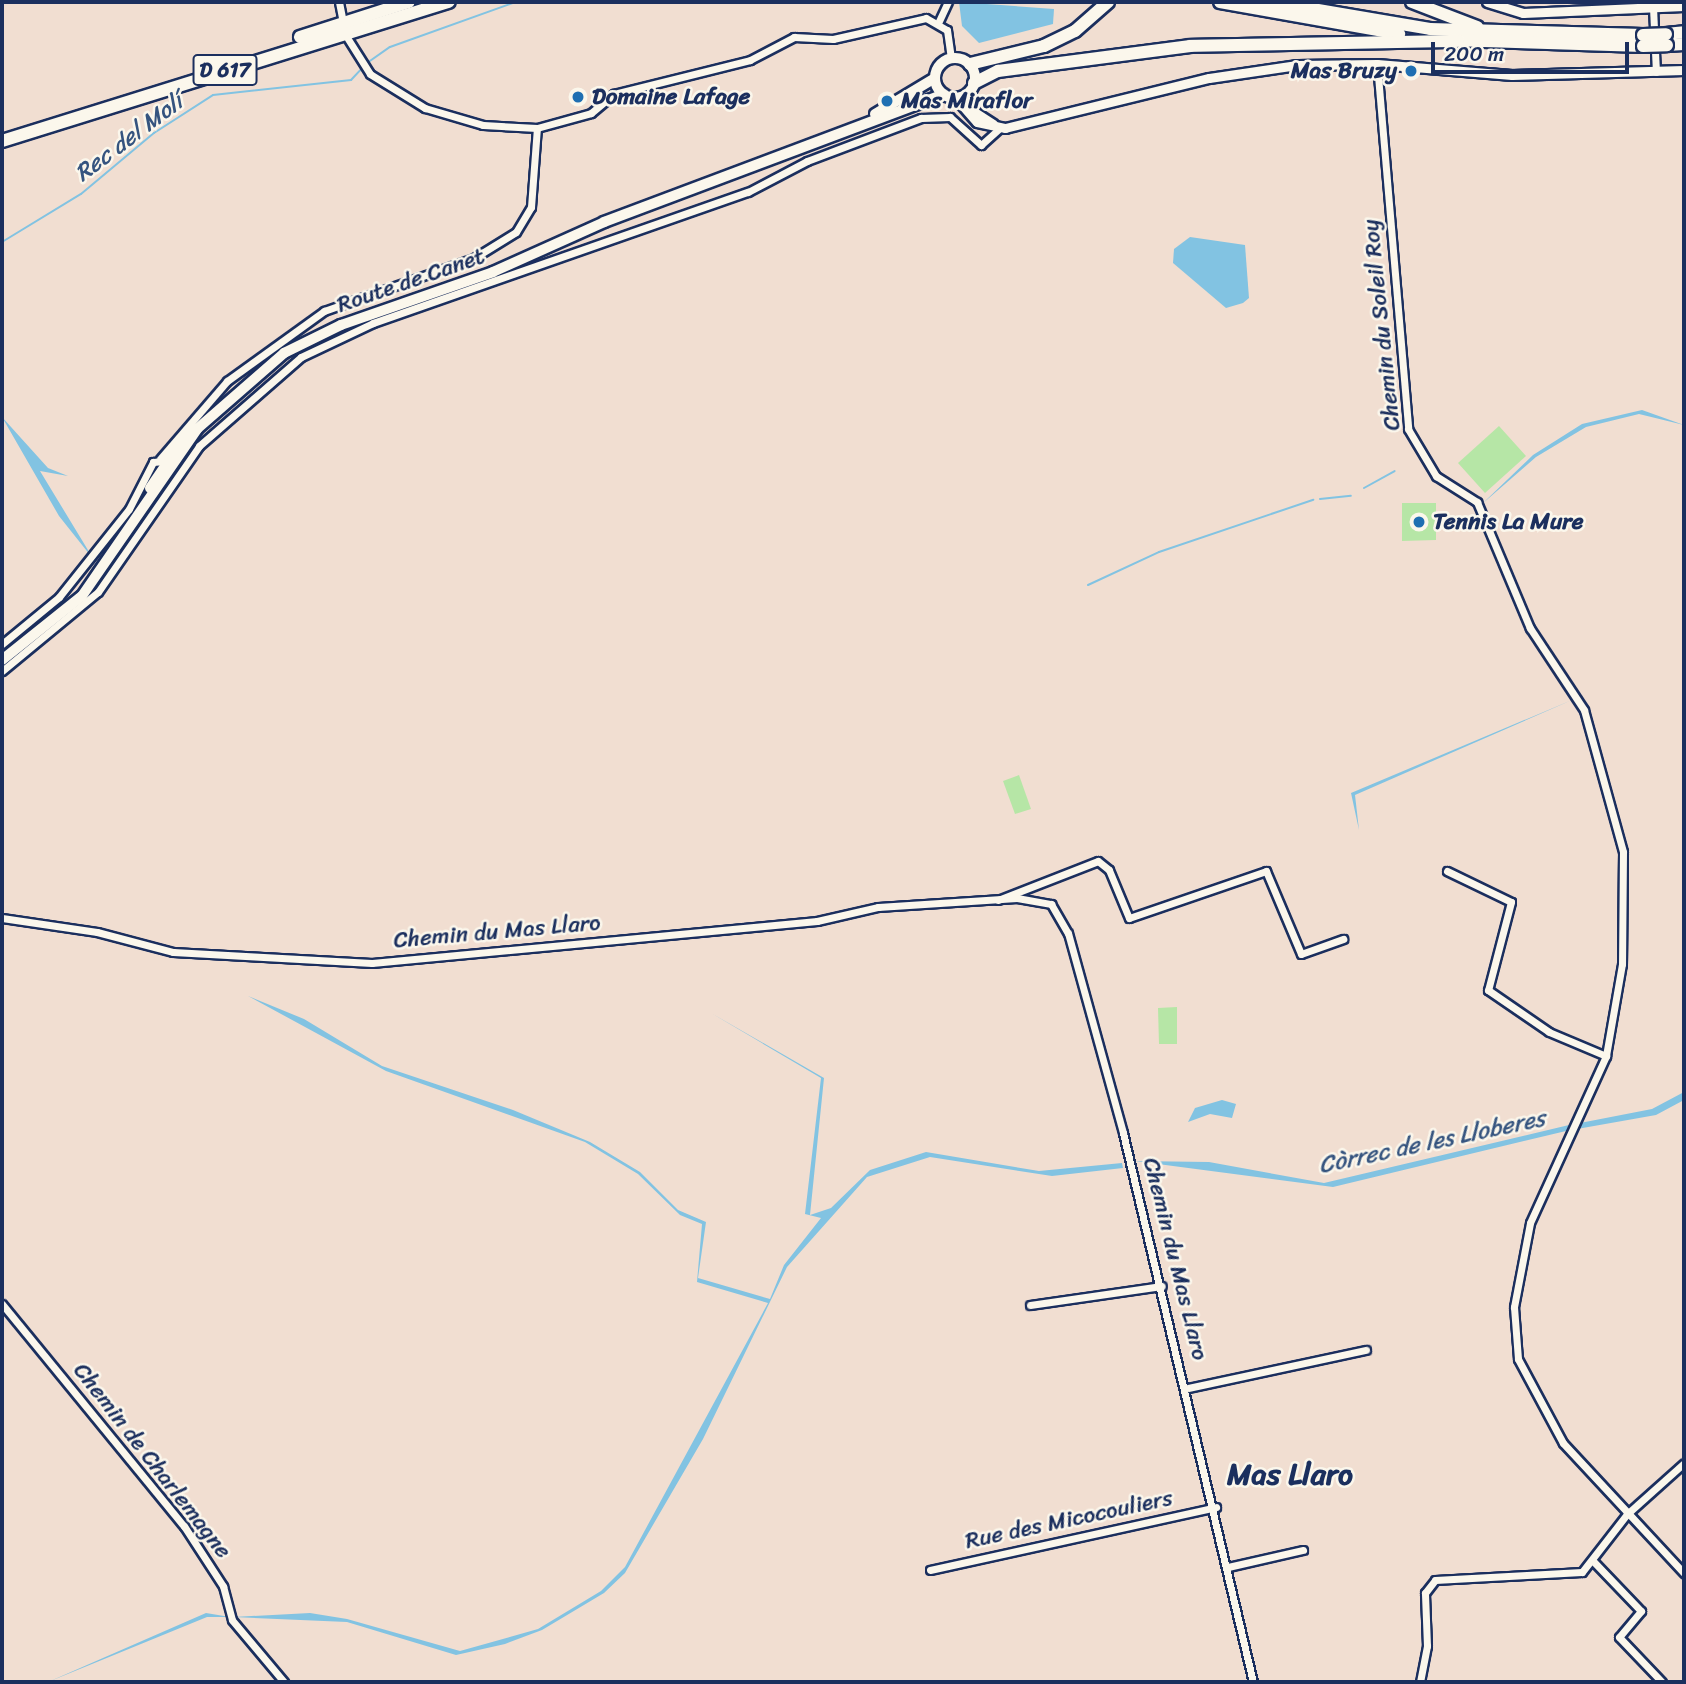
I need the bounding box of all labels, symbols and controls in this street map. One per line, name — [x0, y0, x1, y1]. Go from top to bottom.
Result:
scale bar — [1434, 28, 1632, 72]
text: 200 m — [1444, 35, 1504, 73]
road number: D 617 — [192, 52, 258, 88]
place label: Mas Bruzy — [1291, 57, 1397, 85]
marker: Mas Bruzy — [1403, 63, 1419, 79]
place label: Domaine Lafage — [592, 83, 750, 111]
place label: Mas Miraflor — [901, 87, 1031, 115]
water label: Rec del Molí — [69, 88, 189, 188]
marker: Domaine Lafage — [570, 89, 586, 105]
marker: Mas Miraflor — [879, 93, 895, 109]
street label: Chemin du Soleil Roy — [1357, 218, 1407, 432]
street label: Route de Canet — [333, 243, 489, 319]
place label: Tennis La Mure — [1433, 508, 1583, 536]
marker: Tennis La Mure — [1411, 514, 1427, 530]
street label: Chemin du Mas Llaro — [392, 909, 602, 955]
water label: Còrrec de les Lloberes — [1315, 1104, 1549, 1180]
street label: Chemin du Mas Llaro — [1136, 1155, 1214, 1363]
street label: Chemin de Charlemagne — [67, 1357, 237, 1565]
district label: Mas Llaro — [1227, 1456, 1353, 1492]
street label: Rue des Micocouliers — [962, 1484, 1176, 1556]

